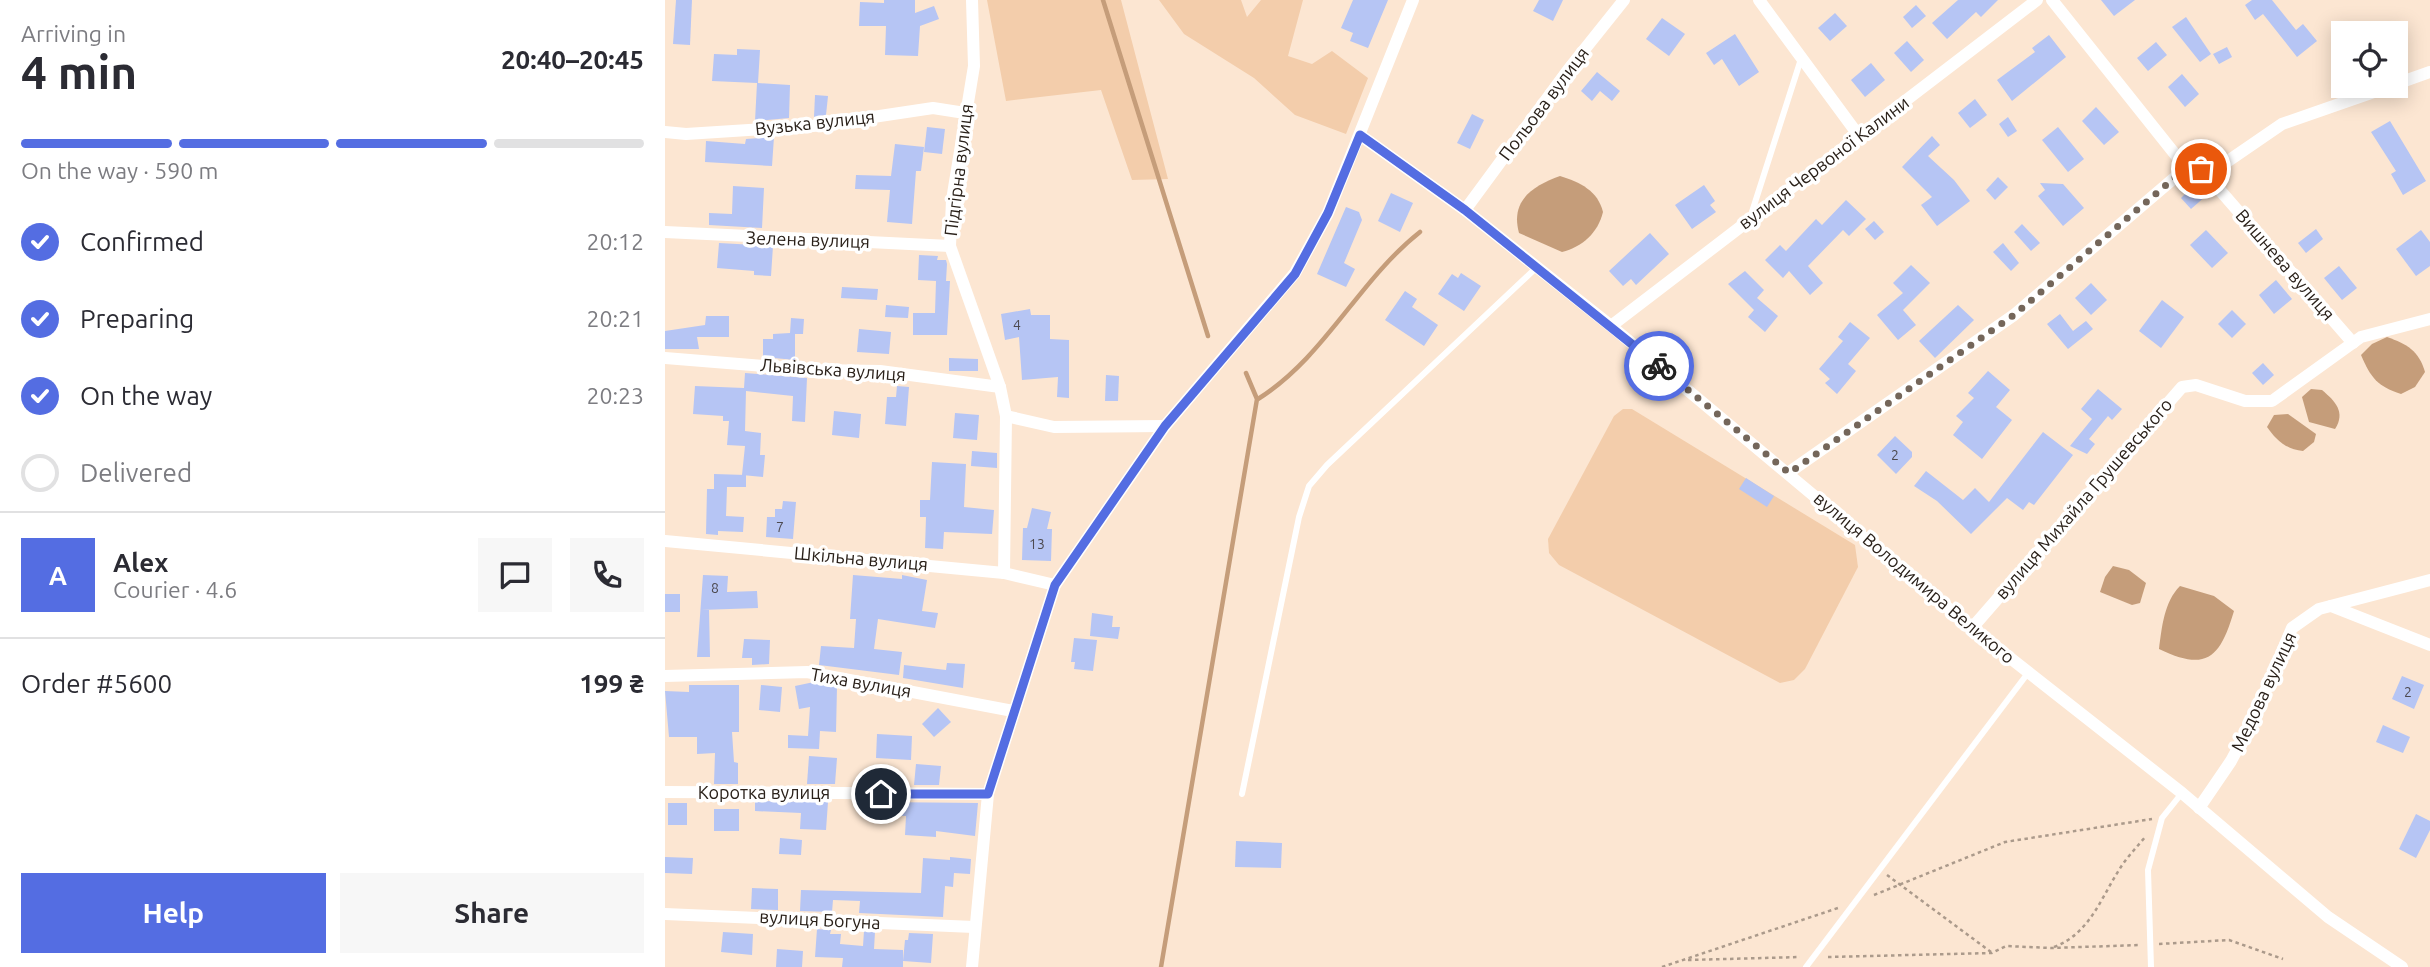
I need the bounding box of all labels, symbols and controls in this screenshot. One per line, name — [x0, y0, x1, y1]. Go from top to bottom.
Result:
text: Arriving in — [21, 21, 126, 46]
map controls — [2331, 21, 2408, 98]
button: locate — [2331, 21, 2408, 98]
street label: Польова вулиця — [1494, 43, 1592, 164]
text: 20:40–20:45 — [501, 45, 644, 74]
text: 4 min — [21, 46, 137, 98]
street label: вулиця Червоної Калини — [1734, 92, 1912, 233]
street label: Підгірна вулиця — [940, 103, 976, 237]
street label: Вузька вулиця — [754, 106, 876, 138]
pin — [2171, 139, 2231, 199]
icon: bag — [2182, 150, 2220, 188]
text: On the way · 590 m — [21, 158, 218, 183]
street label: Вишнева вулиця — [2232, 205, 2339, 324]
icon: check — [21, 223, 59, 261]
text: Confirmed — [80, 227, 204, 256]
street label: Зелена вулиця — [746, 227, 870, 251]
text: 20:12 — [586, 229, 644, 254]
icon: check — [21, 300, 59, 338]
text: Preparing — [80, 304, 194, 333]
text: 20:21 — [586, 306, 644, 331]
house number: 4 — [1013, 317, 1021, 333]
courier — [1624, 331, 1694, 401]
icon: bike — [1640, 347, 1678, 385]
street label: Львівська вулиця — [760, 354, 907, 384]
icon: check — [21, 377, 59, 415]
text: On the way — [80, 381, 212, 410]
text: 20:23 — [586, 383, 644, 408]
street label: вулиця Михайла Грушевського — [1991, 394, 2176, 603]
house number: 2 — [1891, 447, 1899, 463]
text: Delivered — [80, 458, 192, 487]
street label: вулиця Володимира Великого — [1810, 487, 2019, 667]
house number: 7 — [776, 519, 784, 535]
house number: 13 — [1029, 536, 1045, 552]
button: chat — [478, 538, 552, 612]
button: phone — [570, 538, 644, 612]
street label: Шкільна вулиця — [793, 542, 929, 574]
text: Alex — [113, 548, 168, 577]
text: A — [49, 561, 67, 590]
text: Courier · 4.6 — [113, 577, 237, 602]
house number: 8 — [711, 580, 719, 596]
street label: Медова вулиця — [2227, 629, 2300, 755]
street label: Тиха вулиця — [809, 663, 913, 701]
text: Order #5600 — [21, 669, 172, 698]
text: 199 ₴ — [579, 669, 644, 698]
house number: 2 — [2404, 684, 2412, 700]
pin — [851, 764, 911, 824]
icon: home — [862, 775, 900, 813]
street label: Коротка вулиця — [698, 782, 830, 802]
button: Help — [21, 873, 326, 953]
button: Share — [340, 873, 644, 953]
street label: вулиця Богуна — [759, 906, 881, 932]

